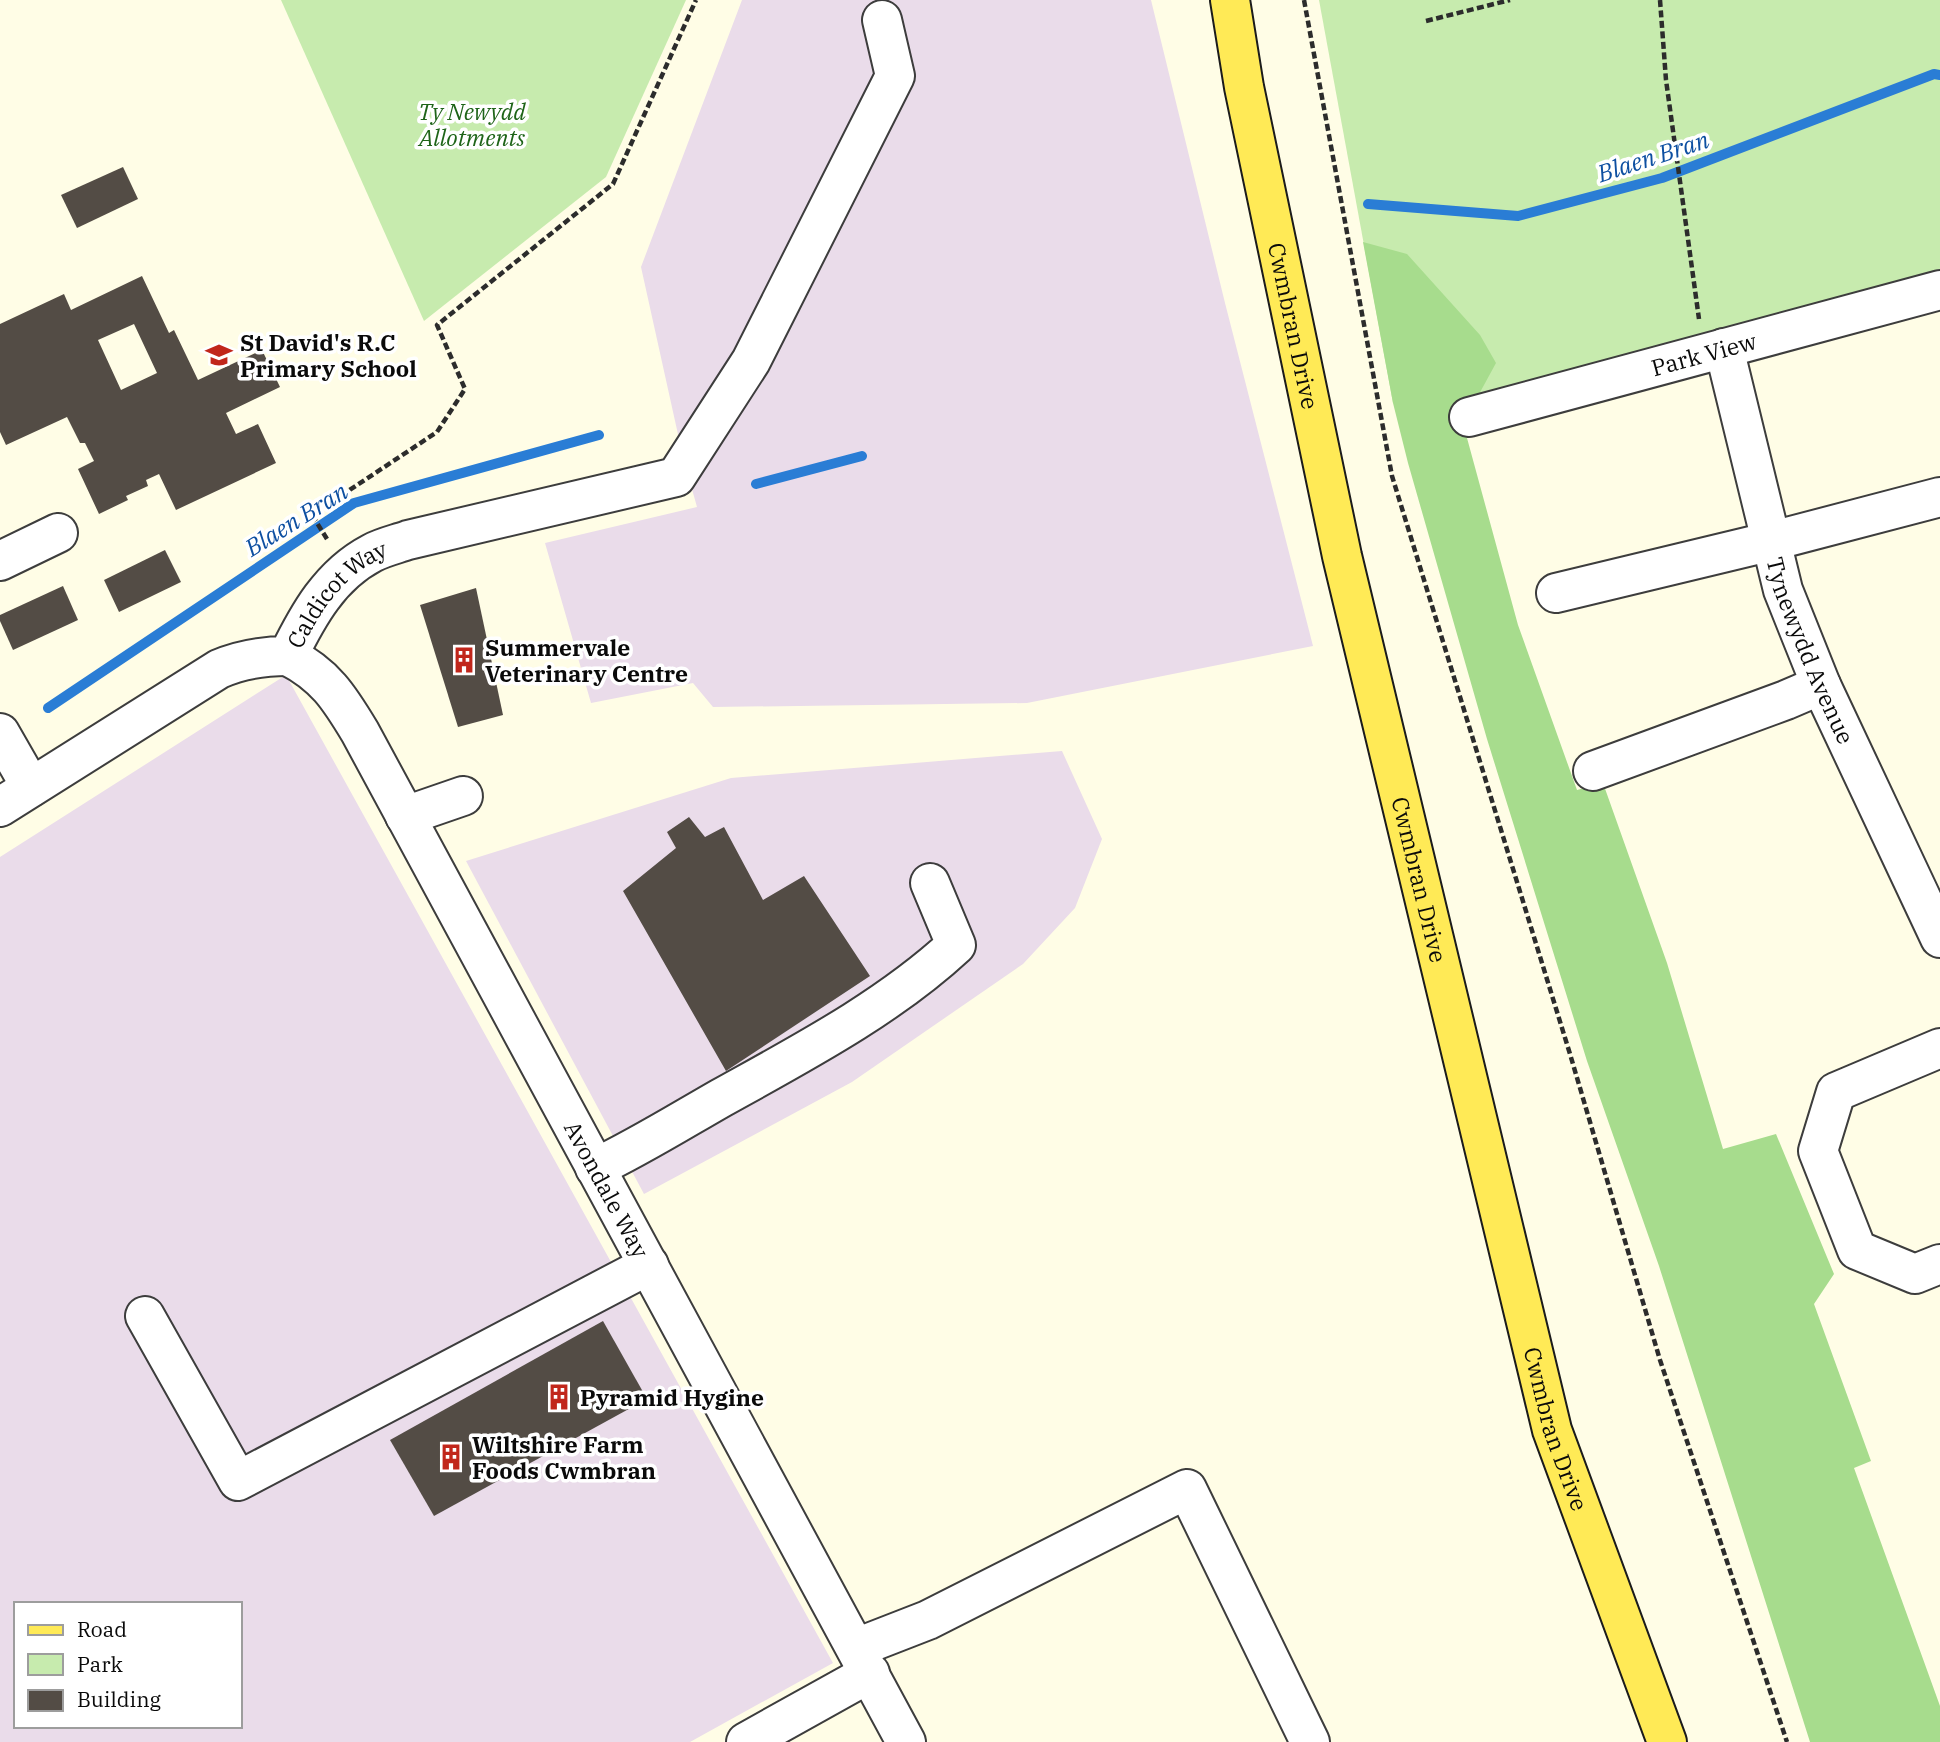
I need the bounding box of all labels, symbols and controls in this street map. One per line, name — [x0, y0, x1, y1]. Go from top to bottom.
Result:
park label: Ty Newydd Allotments — [417, 96, 526, 152]
water label: Blaen Bran — [1592, 123, 1713, 189]
street label: Cwmbran Drive — [1262, 240, 1326, 412]
street label: Park View — [1648, 325, 1760, 382]
place label: St David's R.C Primary School — [240, 327, 417, 383]
school or university icon: St David's R.C Primary School — [204, 340, 234, 370]
water label: Blaen Bran — [238, 475, 354, 564]
street label: Caldicot Way — [279, 533, 392, 653]
street label: Tynewydd Avenue — [1760, 554, 1861, 749]
place label: Summervale Veterinary Centre — [485, 632, 688, 688]
building icon: Summervale Veterinary Centre — [449, 645, 479, 675]
street label: Cwmbran Drive — [1385, 794, 1454, 965]
street label: Avondale Way — [558, 1115, 657, 1263]
street label: Cwmbran Drive — [1518, 1344, 1595, 1515]
building icon: Pyramid Hygine — [544, 1382, 574, 1412]
place label: Pyramid Hygine — [580, 1382, 764, 1412]
place label: Wiltshire Farm Foods Cwmbran — [472, 1429, 656, 1485]
building icon: Wiltshire Farm Foods Cwmbran — [436, 1442, 466, 1472]
legend — [14, 1602, 242, 1728]
text: Road — [77, 1615, 127, 1643]
text: Park — [77, 1650, 124, 1678]
text: Building — [77, 1685, 162, 1713]

